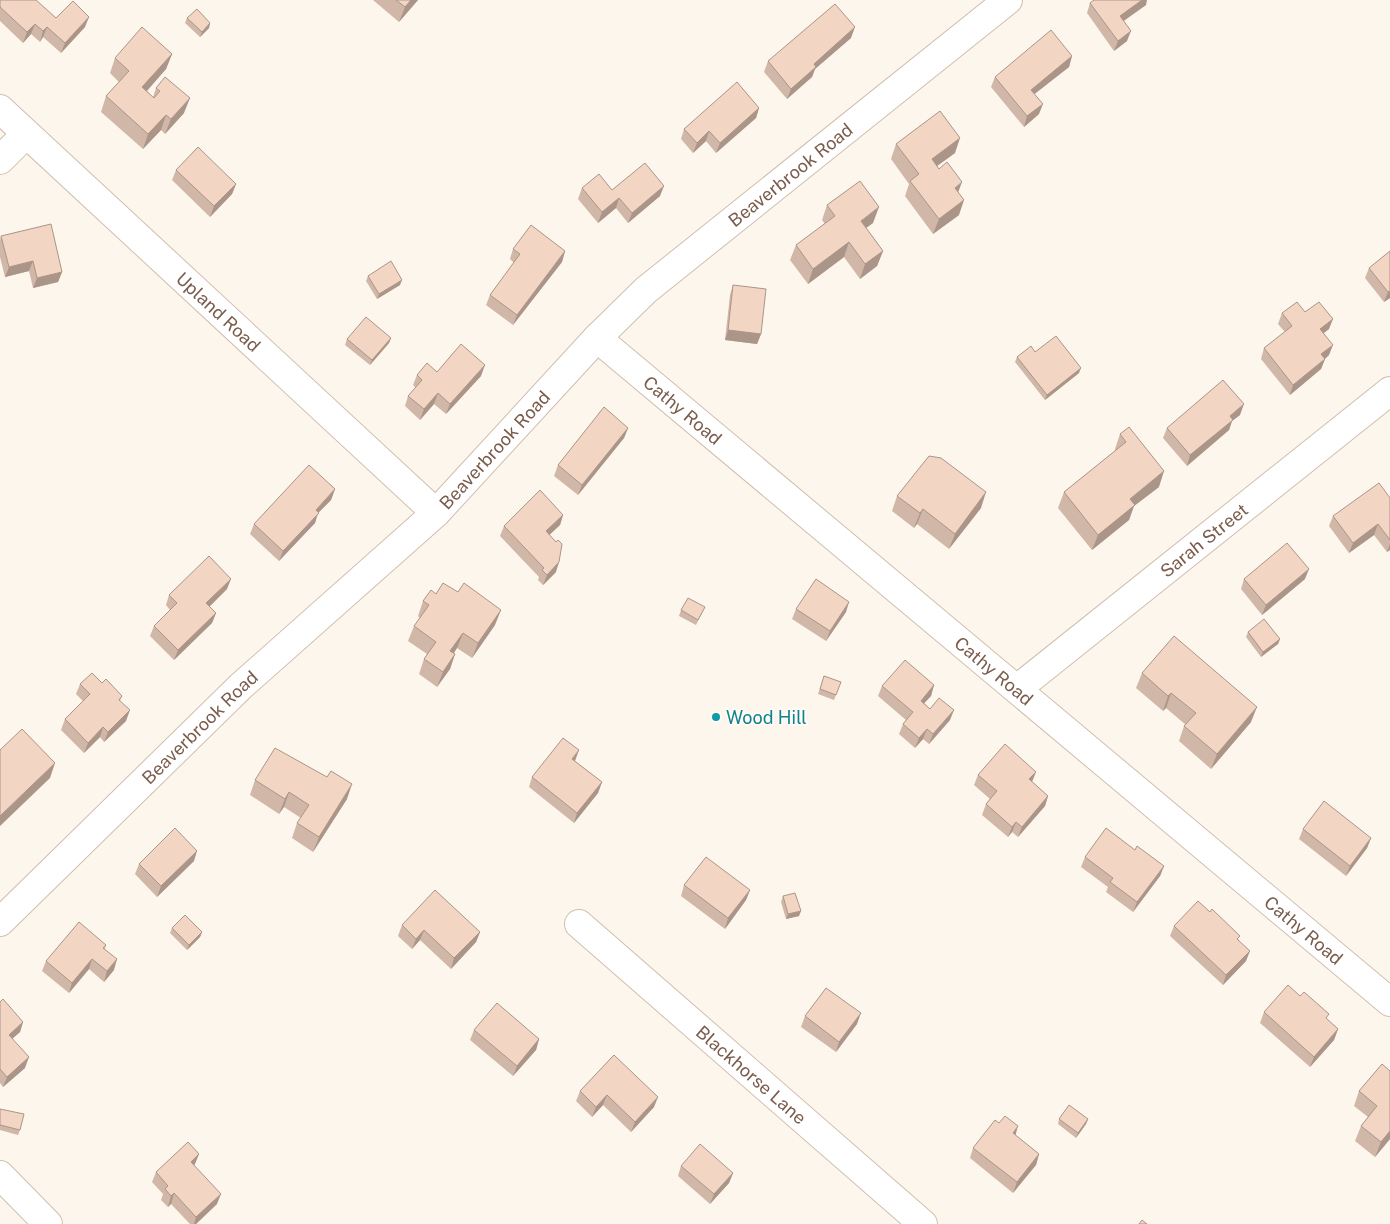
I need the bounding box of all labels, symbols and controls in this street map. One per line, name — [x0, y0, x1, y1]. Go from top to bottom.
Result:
street label: Beaverbrook Road — [724, 118, 856, 231]
street label: Upland Road — [172, 268, 265, 356]
street label: Cathy Road — [639, 371, 726, 449]
street label: Beaverbrook Road — [435, 386, 554, 513]
street label: Sarah Street — [1156, 499, 1252, 581]
street label: Cathy Road — [951, 632, 1038, 709]
street label: Beaverbrook Road — [137, 666, 262, 788]
place label: Wood Hill — [726, 707, 807, 728]
marker: Wood Hill — [710, 711, 722, 723]
street label: Cathy Road — [1261, 891, 1347, 969]
street label: Blackhorse Lane — [692, 1021, 811, 1128]

